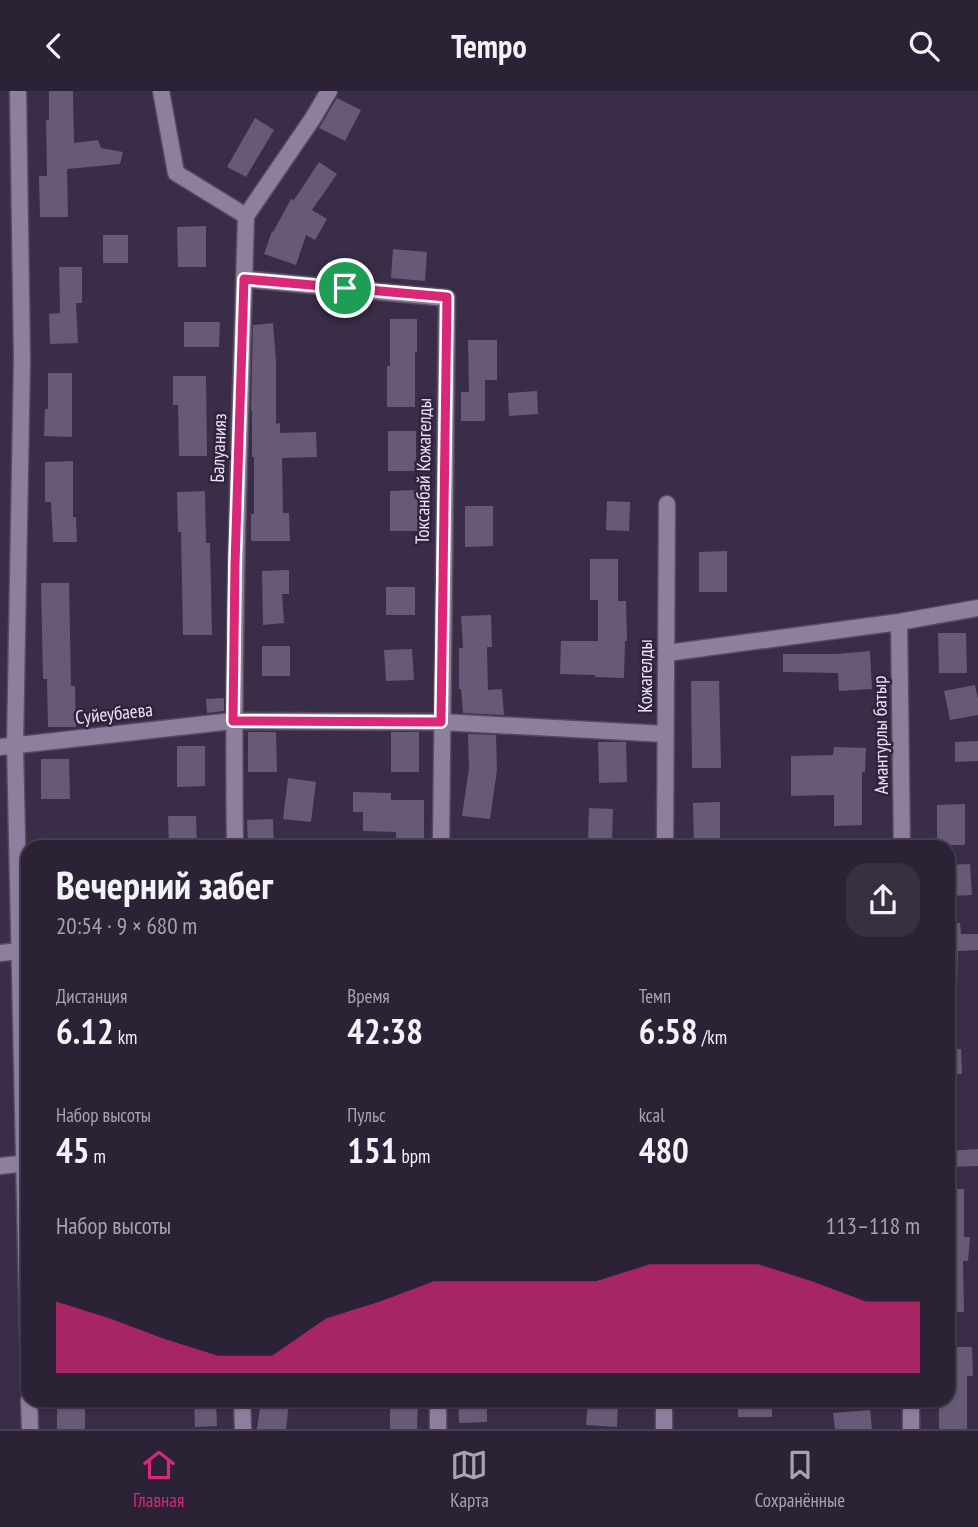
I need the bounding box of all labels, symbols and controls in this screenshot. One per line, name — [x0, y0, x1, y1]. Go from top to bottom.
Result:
text: Tempo — [451, 25, 527, 67]
icon: back — [35, 27, 73, 65]
icon: search — [905, 27, 943, 65]
pin — [315, 258, 375, 318]
icon: arrive — [326, 269, 364, 307]
street label: Токсанбай Кожагелды — [410, 398, 436, 544]
street label: Балуанияз — [205, 413, 231, 483]
street label: Кожагелды — [633, 639, 657, 713]
street label: Амантурлы батыр — [867, 675, 893, 795]
street label: Суйеубаева — [74, 697, 154, 729]
text: Вечерний забег — [56, 860, 273, 909]
button: share — [846, 863, 920, 937]
text: 20:54 · 9 × 680 m — [56, 911, 197, 940]
text: Дистанция — [56, 984, 127, 1008]
text: Время — [347, 984, 390, 1008]
text: Темп — [639, 984, 671, 1008]
text: 6.12 — [56, 1008, 114, 1054]
text: 42:38 — [347, 1008, 423, 1054]
text: 6:58 — [639, 1008, 698, 1054]
text: km — [114, 1025, 137, 1049]
text: /km — [698, 1025, 727, 1049]
text: Набор высоты — [56, 1103, 151, 1127]
text: Пульс — [347, 1103, 386, 1127]
text: kcal — [639, 1103, 665, 1127]
text: 45 — [56, 1127, 89, 1173]
text: 151 — [347, 1127, 398, 1173]
text: 480 — [639, 1127, 689, 1173]
text: m — [89, 1144, 106, 1168]
text: bpm — [398, 1144, 430, 1168]
text: Набор высоты — [56, 1211, 171, 1240]
text: 113–118 m — [826, 1211, 920, 1240]
tab: Главная — [133, 1446, 184, 1512]
tab: Карта — [450, 1446, 489, 1512]
tab: Сохранённые — [755, 1446, 845, 1512]

